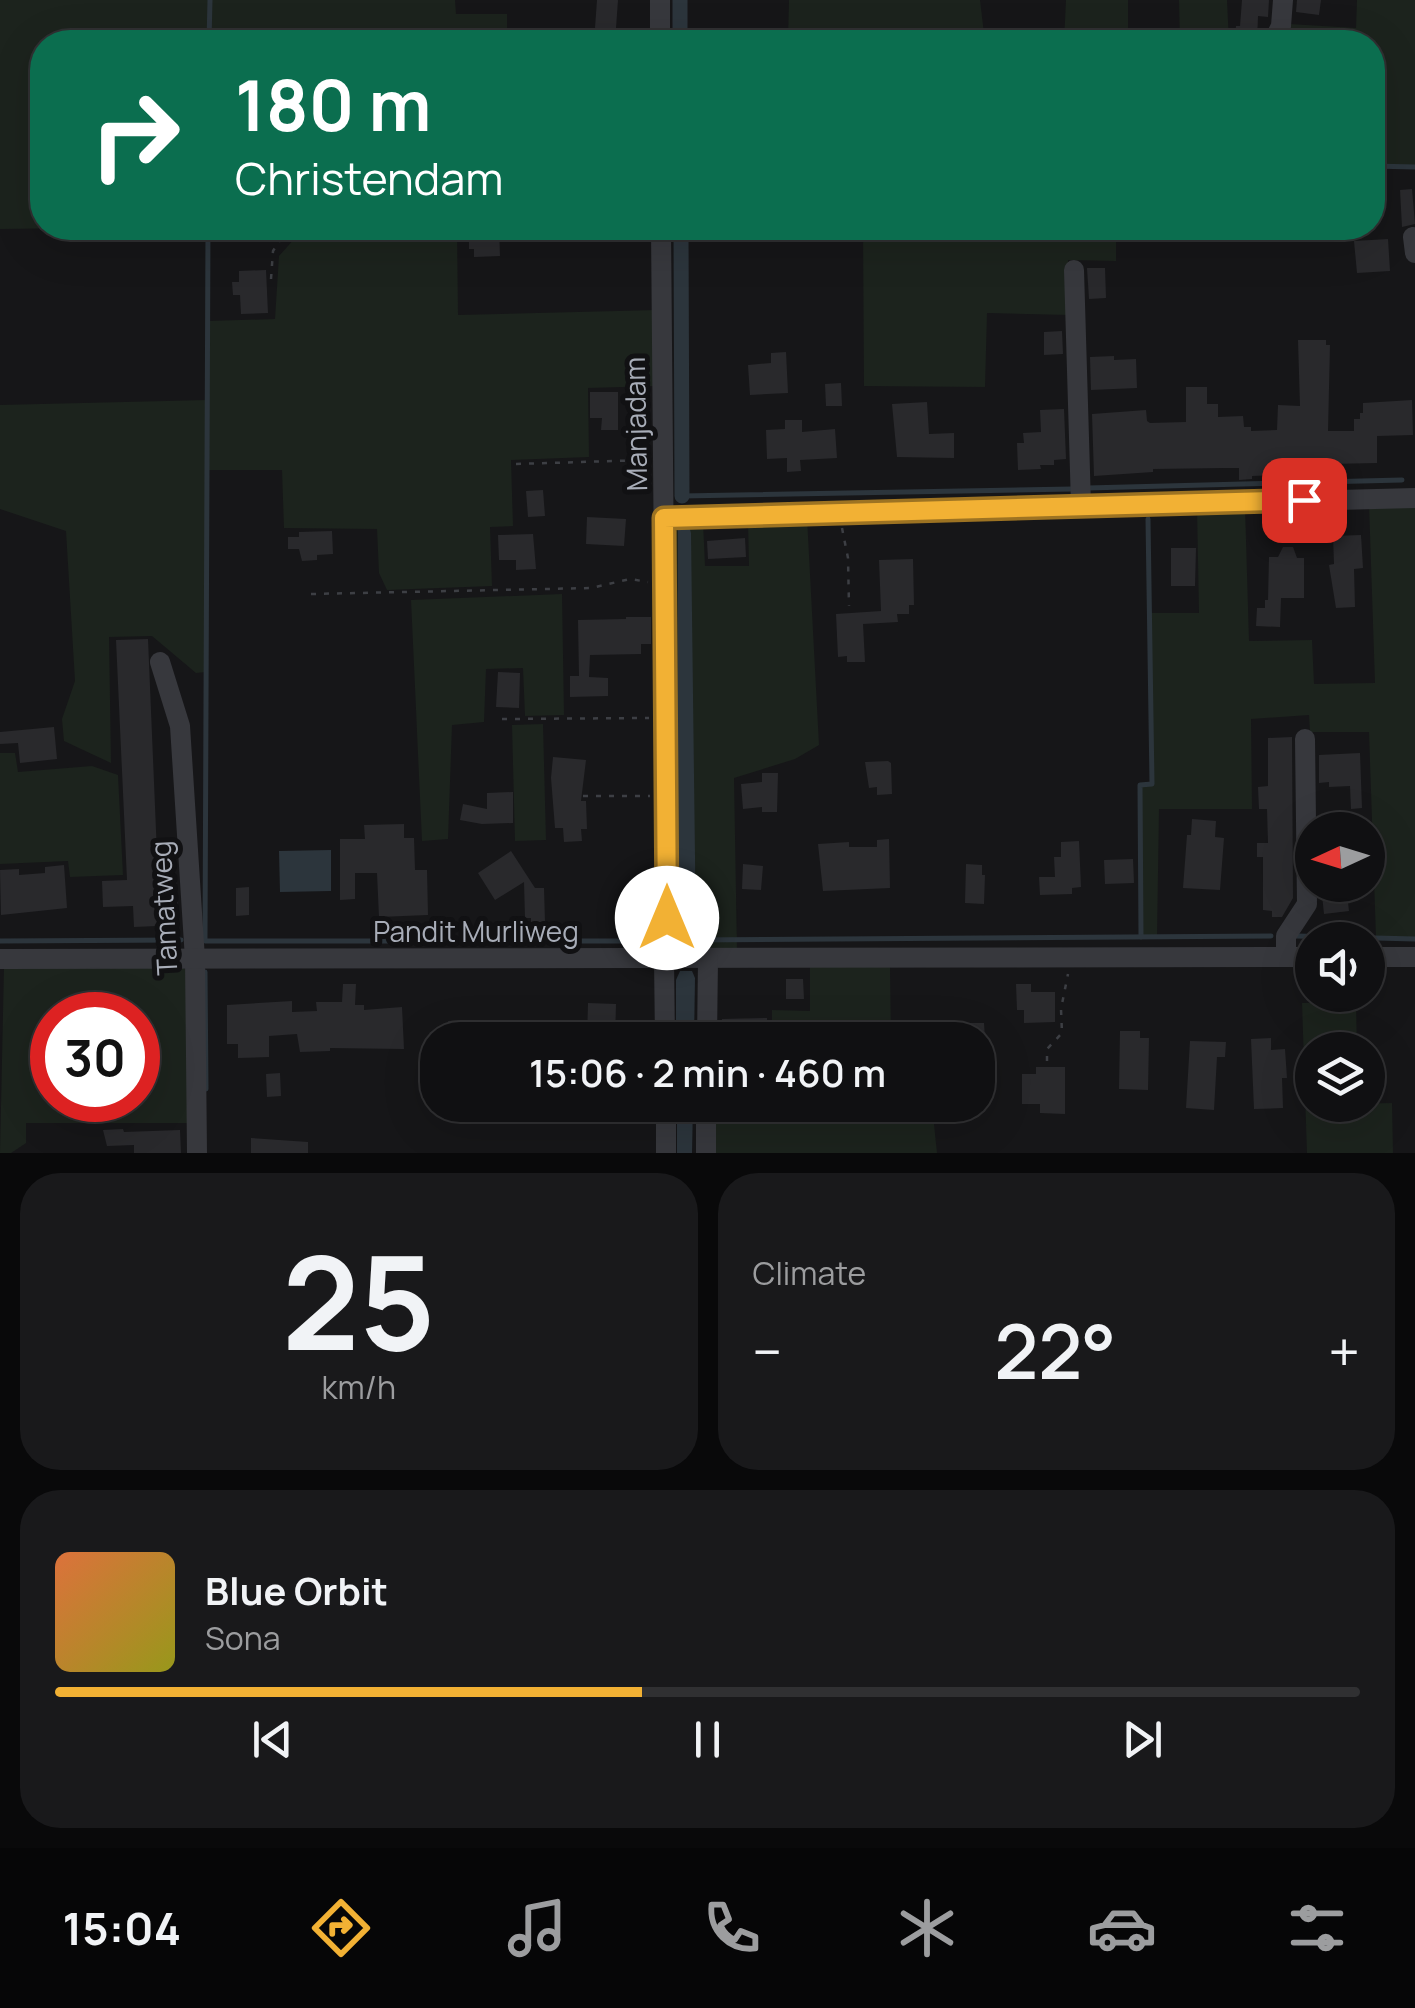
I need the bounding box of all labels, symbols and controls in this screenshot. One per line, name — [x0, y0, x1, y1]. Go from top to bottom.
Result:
text: 180 m — [235, 56, 432, 152]
icon: right — [70, 70, 200, 200]
text: Christendam — [235, 147, 503, 209]
street label: Manjadam — [615, 357, 655, 491]
pin — [1262, 458, 1347, 543]
icon: arrive — [1277, 473, 1332, 528]
north arrow — [1295, 812, 1385, 902]
map controls — [1295, 812, 1385, 1122]
street label: Tamatweg — [141, 840, 185, 976]
position arrow — [615, 866, 719, 970]
street label: Pandit Murliweg — [373, 912, 579, 950]
button: sound — [1295, 922, 1385, 1012]
speed limit sign: 30 — [30, 992, 160, 1122]
button: layers — [1295, 1032, 1385, 1122]
text: 15:06 · 2 min · 460 m — [529, 1046, 886, 1098]
text: 25 — [282, 1211, 436, 1389]
text: Climate — [753, 1251, 866, 1295]
text: 22° — [994, 1299, 1116, 1402]
text: − — [753, 1313, 782, 1389]
text: + — [1328, 1313, 1360, 1389]
text: km/h — [322, 1365, 396, 1409]
text: Blue Orbit — [205, 1564, 388, 1616]
text: Sona — [205, 1616, 280, 1660]
icon: previous — [245, 1712, 300, 1767]
icon: pause — [680, 1712, 735, 1767]
icon: next — [1115, 1712, 1170, 1767]
icon: directions — [306, 1893, 376, 1963]
icon: music — [502, 1893, 572, 1963]
icon: phone — [697, 1893, 767, 1963]
icon: climate — [892, 1893, 962, 1963]
icon: car — [1087, 1893, 1157, 1963]
icon: filters — [1282, 1893, 1352, 1963]
text: 15:04 — [63, 1897, 181, 1959]

